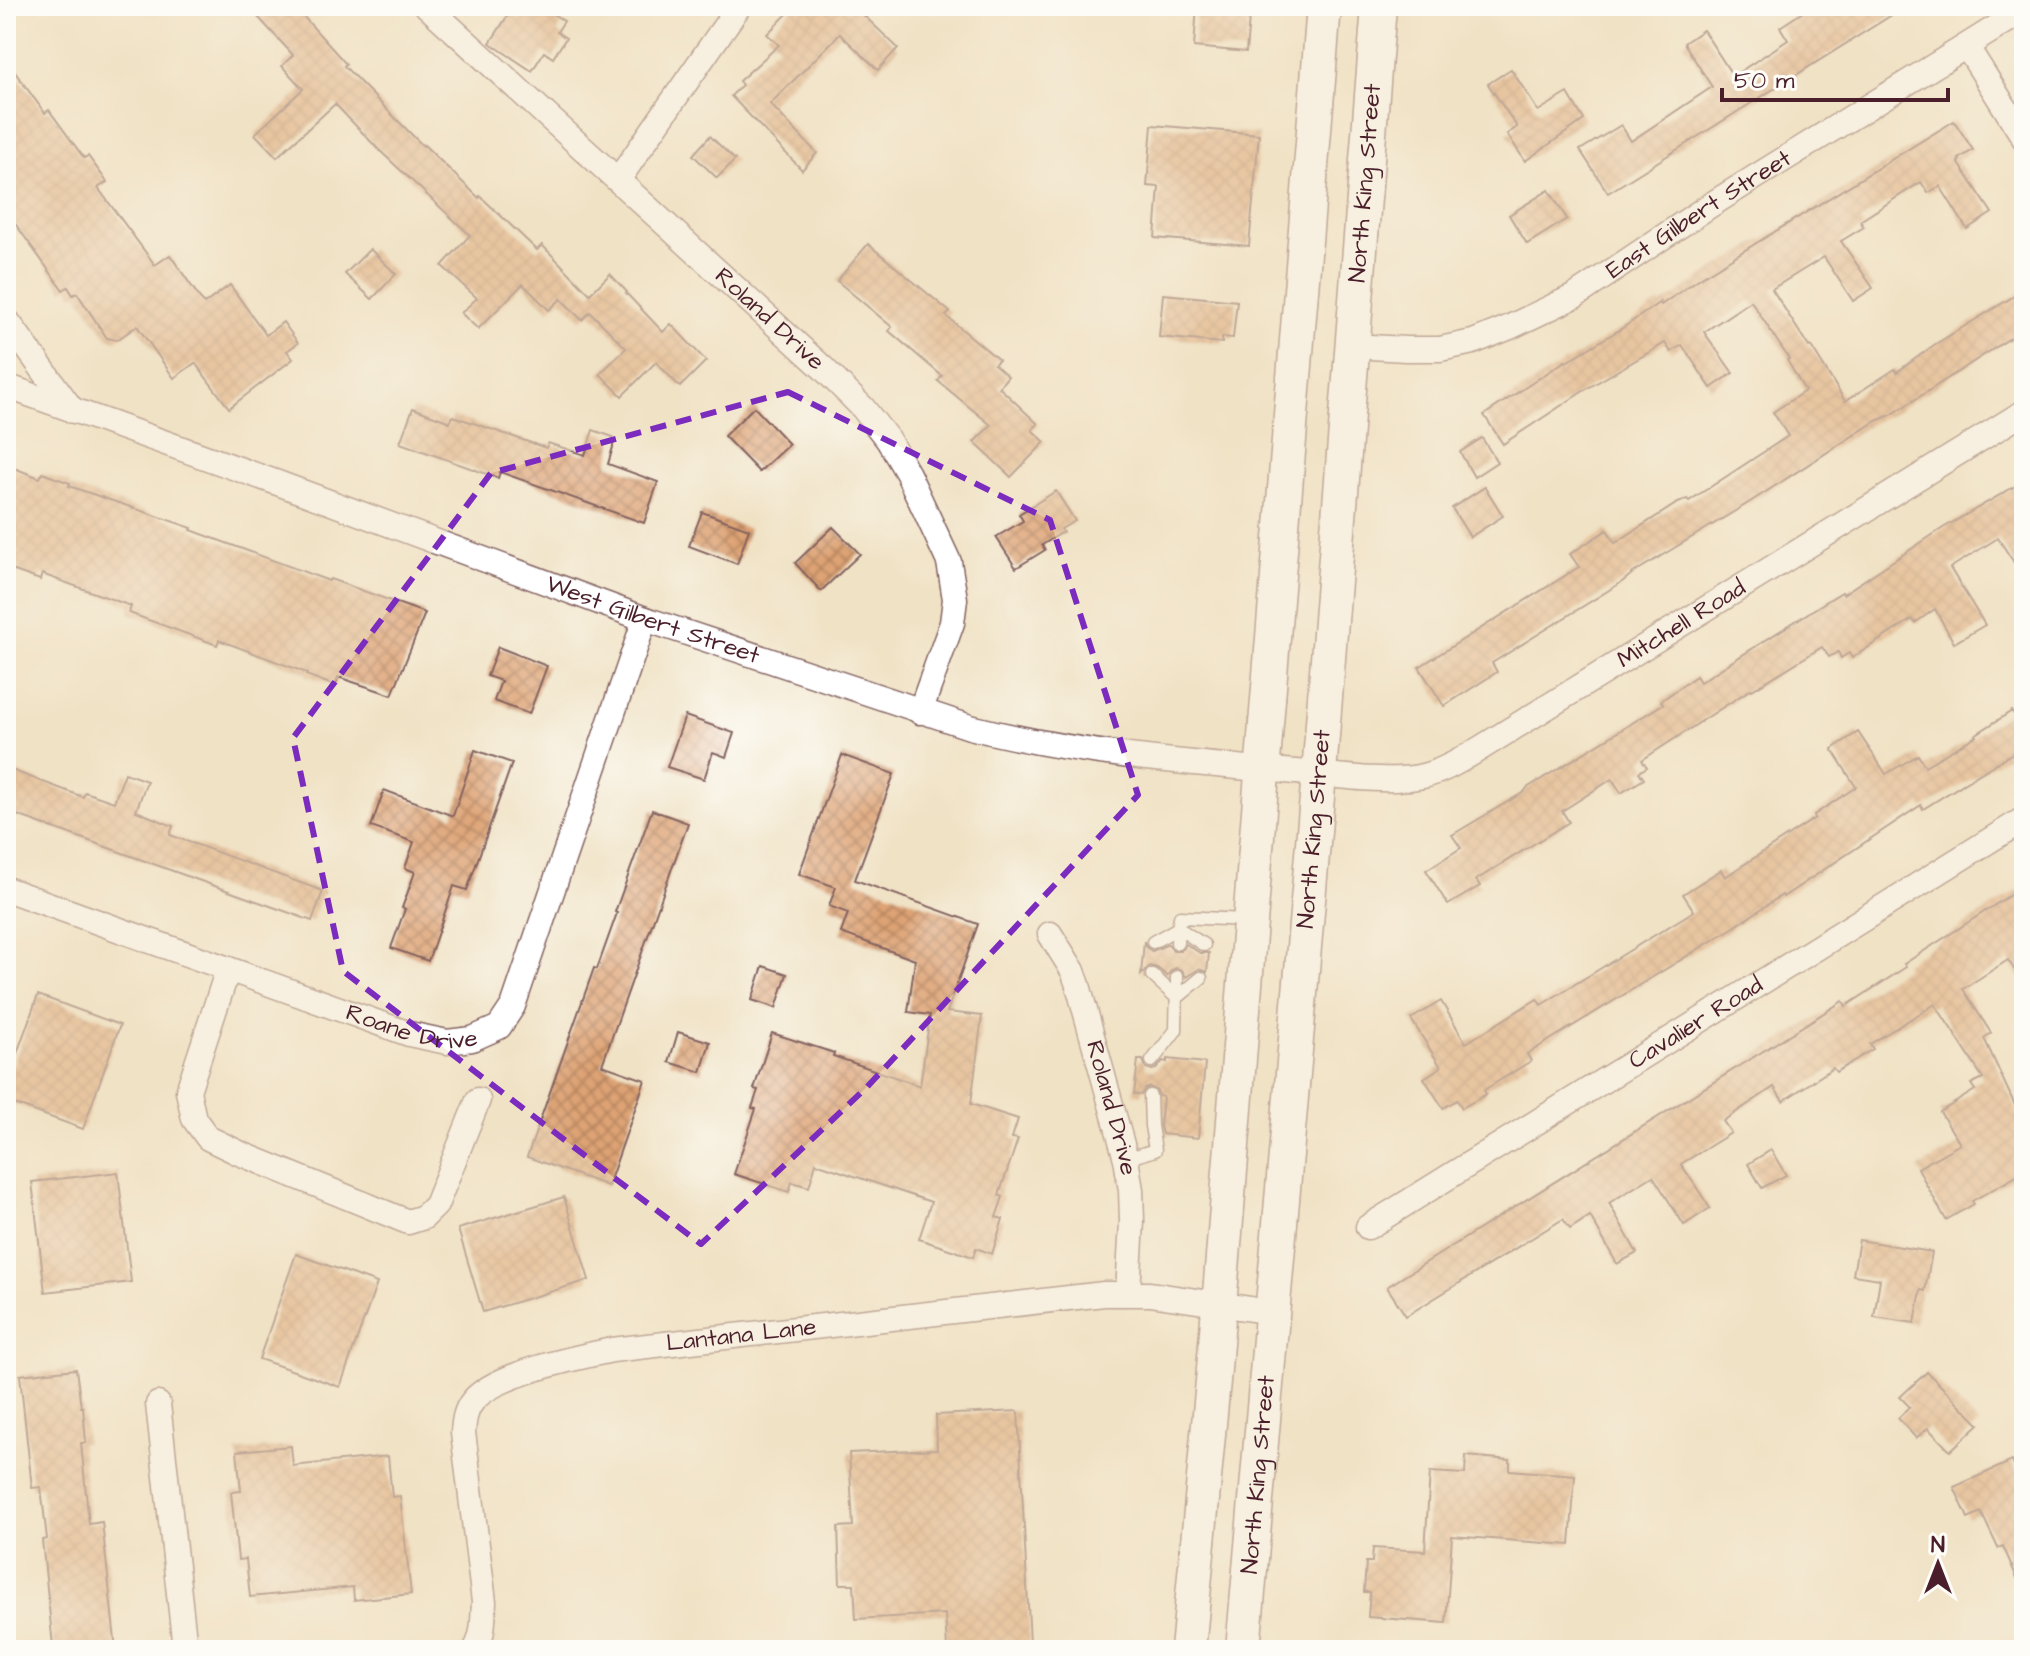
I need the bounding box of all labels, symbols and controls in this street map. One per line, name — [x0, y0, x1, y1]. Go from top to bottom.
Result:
scale bar — [1722, 52, 1948, 102]
text: 50 m — [1734, 64, 1795, 98]
street label: North King Street — [1340, 82, 1390, 284]
street label: East Gilbert Street — [1599, 142, 1798, 287]
street label: Roland Drive — [707, 260, 832, 378]
street label: West Gilbert Street — [541, 567, 764, 673]
street label: Mitchell Road — [1611, 571, 1752, 677]
street label: North King Street — [1289, 728, 1339, 930]
street label: Cavalier Road — [1622, 968, 1769, 1078]
street label: Roane Drive — [341, 996, 479, 1059]
street label: Roland Drive — [1077, 1037, 1145, 1178]
street label: Lantana Lane — [665, 1310, 818, 1361]
street label: North King Street — [1233, 1374, 1284, 1575]
north arrow — [1898, 1524, 1978, 1604]
text: N — [1931, 1530, 1945, 1561]

